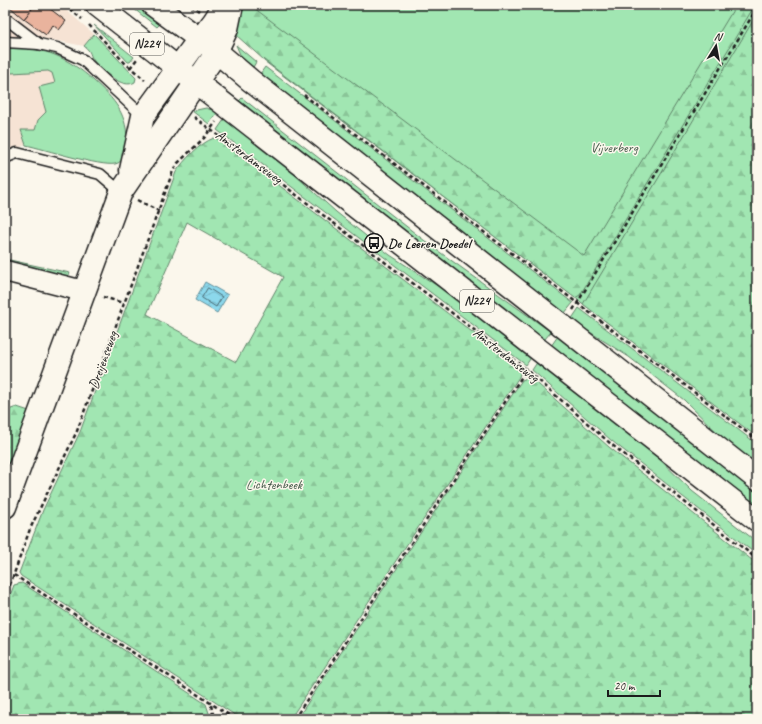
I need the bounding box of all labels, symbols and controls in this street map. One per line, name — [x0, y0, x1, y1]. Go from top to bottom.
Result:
north arrow — [696, 26, 736, 66]
text: N — [713, 29, 725, 44]
road number: N224 — [130, 33, 164, 55]
street label: Amsterdamseweg — [212, 126, 286, 188]
park label: Vijverberg — [590, 139, 639, 156]
bus stop icon: De Leeren Doedel — [363, 232, 385, 254]
place label: De Leeren Doedel — [388, 235, 474, 252]
road number: N224 — [460, 290, 494, 312]
street label: Amsterdamseweg — [470, 324, 543, 387]
street label: Dreijenseweg — [85, 328, 122, 391]
park label: Lichtenbeek — [246, 476, 303, 493]
scale bar — [608, 672, 660, 698]
text: 20 m — [614, 678, 636, 694]

